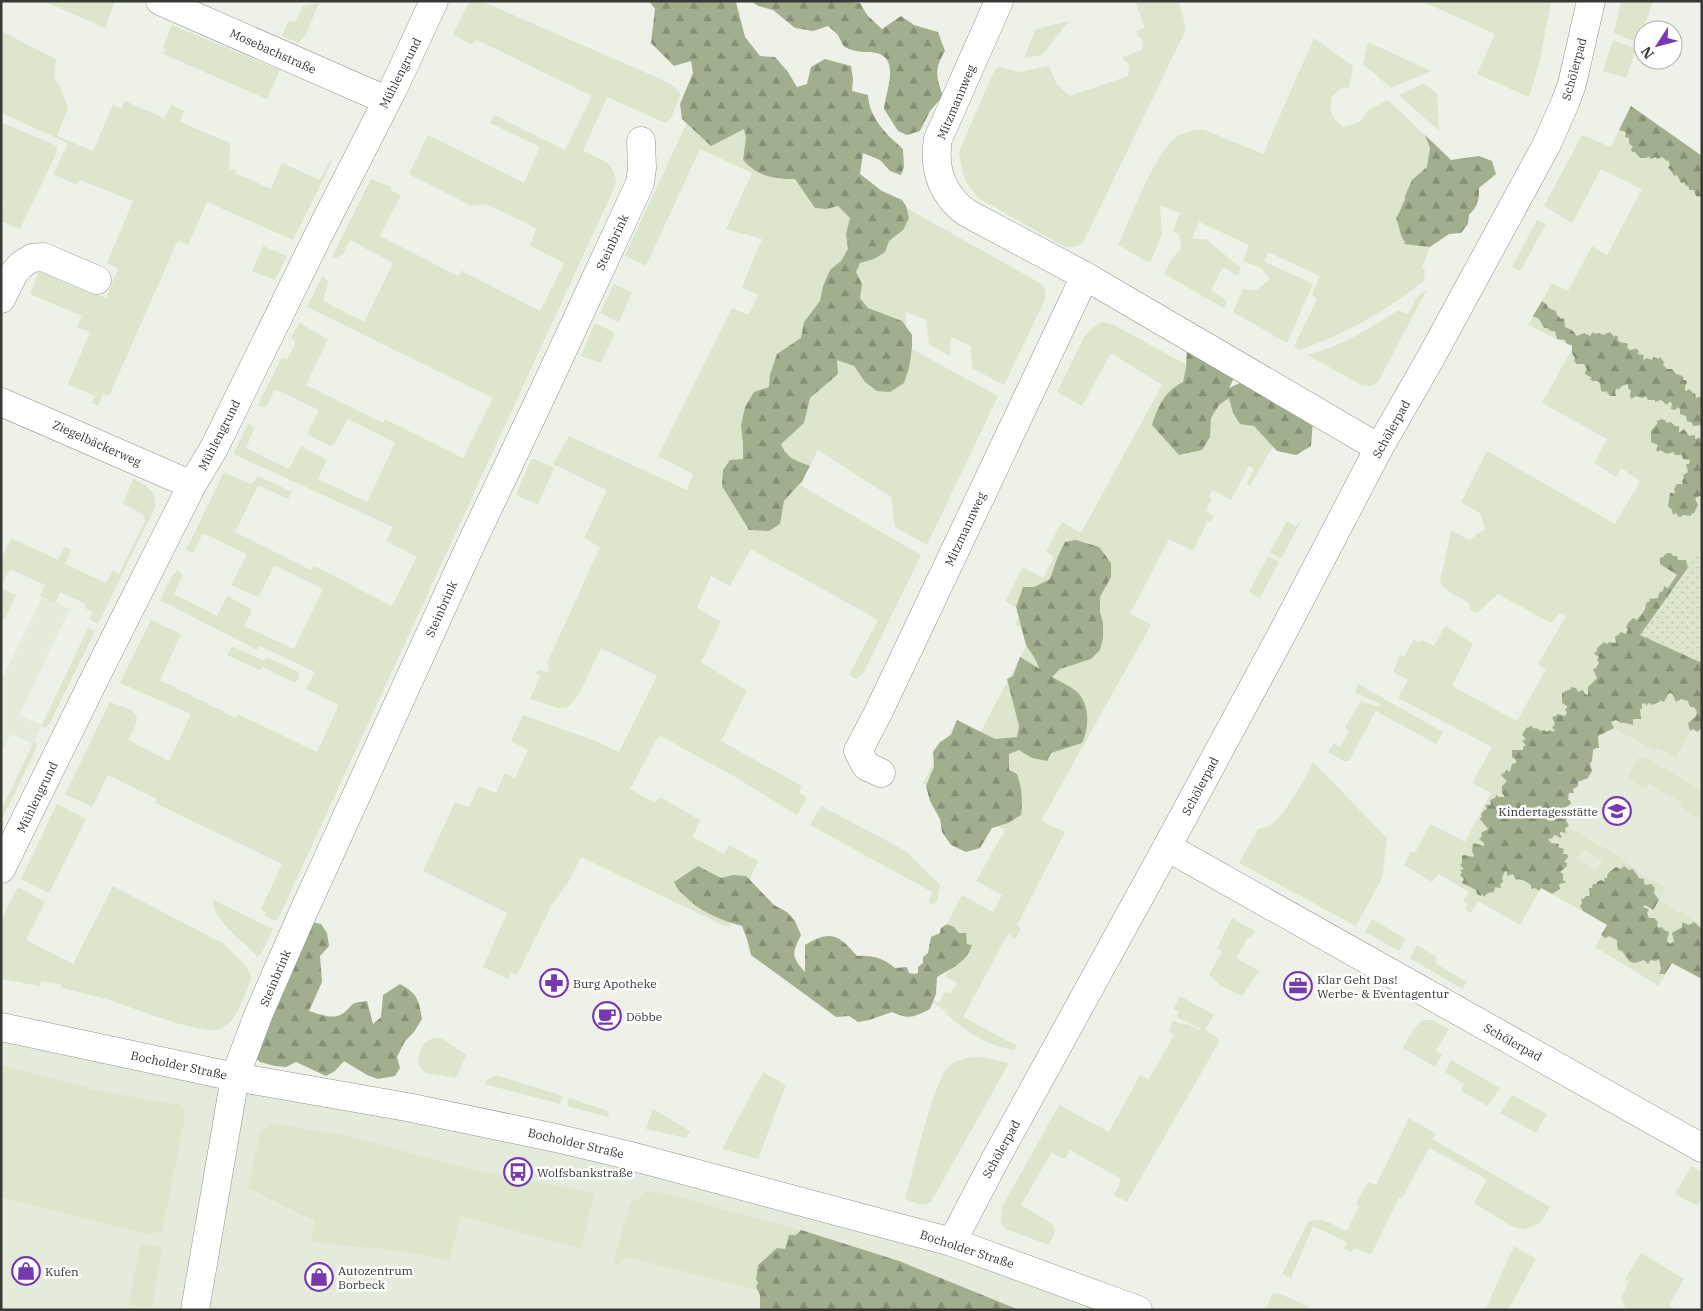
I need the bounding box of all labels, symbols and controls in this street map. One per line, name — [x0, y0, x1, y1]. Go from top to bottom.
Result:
north arrow — [1633, 20, 1683, 70]
street label: Mosebachstraße — [227, 25, 319, 77]
street label: Mühlengrund — [376, 35, 424, 111]
street label: Schölerpad — [1558, 36, 1590, 102]
text: N — [1637, 43, 1658, 62]
street label: Mitzmannweg — [933, 62, 979, 142]
street label: Steinbrink — [592, 212, 632, 272]
street label: Mühlengrund — [195, 397, 243, 473]
street label: Schölerpad — [1369, 397, 1413, 461]
street label: Ziegelbäckerweg — [50, 417, 144, 469]
street label: Mitzmannweg — [941, 489, 989, 568]
street label: Steinbrink — [422, 578, 460, 640]
street label: Schölerpad — [1178, 754, 1222, 818]
street label: Mühlengrund — [13, 759, 61, 835]
school or university icon: Kindertagesstätte — [1602, 796, 1632, 826]
place label: Kindertagesstätte — [1498, 804, 1598, 819]
street label: Steinbrink — [256, 947, 294, 1009]
pharmacy icon: Burg Apotheke — [539, 968, 569, 998]
office icon: Klar Geht Das! Werbe- & Eventagentur — [1283, 971, 1313, 1001]
place label: Klar Geht Das! Werbe- & Eventagentur — [1317, 972, 1449, 1001]
place label: Burg Apotheke — [573, 976, 657, 991]
cafe icon: Döbbe — [592, 1001, 622, 1031]
place label: Döbbe — [626, 1009, 662, 1024]
street label: Schölerpad — [1481, 1020, 1545, 1064]
street label: Bocholder Straße — [129, 1047, 229, 1083]
street label: Schölerpad — [979, 1117, 1023, 1181]
street label: Bocholder Straße — [527, 1125, 625, 1161]
bus stop icon: Wolfsbankstraße — [503, 1157, 533, 1187]
place label: Wolfsbankstraße — [537, 1165, 633, 1180]
street label: Bocholder Straße — [918, 1227, 1016, 1271]
shop icon: Kufen — [11, 1256, 41, 1286]
shop icon: Autozentrum Borbeck — [304, 1262, 334, 1292]
place label: Autozentrum Borbeck — [338, 1263, 414, 1292]
place label: Kufen — [45, 1264, 79, 1279]

